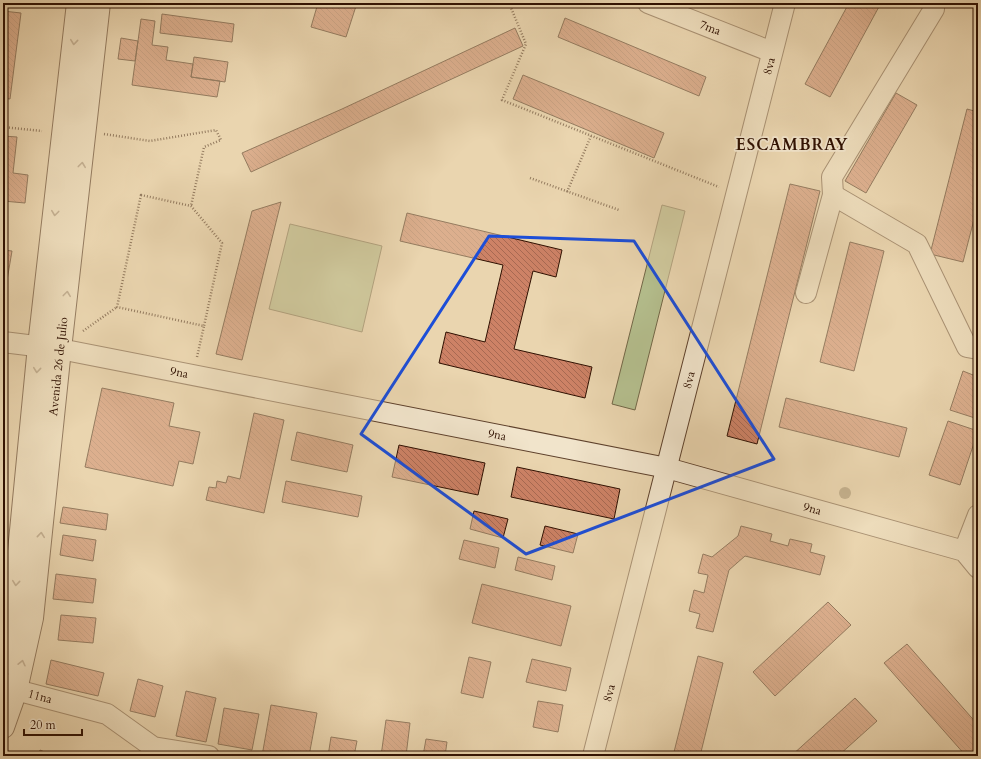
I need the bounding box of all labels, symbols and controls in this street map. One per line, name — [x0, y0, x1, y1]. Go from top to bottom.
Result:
street label: 7ma — [697, 16, 724, 39]
one-way arrow — [69, 39, 78, 45]
street label: 8va — [759, 55, 779, 76]
district label: ESCAMBRAY — [736, 134, 848, 156]
one-way arrow — [77, 162, 86, 168]
one-way arrow — [51, 210, 60, 216]
one-way arrow — [62, 291, 71, 297]
street label: Avenida 26 de Julio — [45, 316, 72, 417]
street label: 9na — [169, 363, 191, 382]
one-way arrow — [33, 367, 42, 373]
street label: 8va — [679, 369, 699, 390]
street label: 9na — [487, 425, 509, 444]
street label: 9na — [802, 498, 824, 519]
one-way arrow — [36, 532, 45, 538]
one-way arrow — [12, 580, 21, 586]
one-way arrow — [17, 660, 26, 667]
street label: 8va — [599, 682, 619, 703]
street label: 11na — [26, 685, 55, 707]
scale bar — [24, 711, 82, 737]
text: 20 m — [30, 717, 57, 733]

